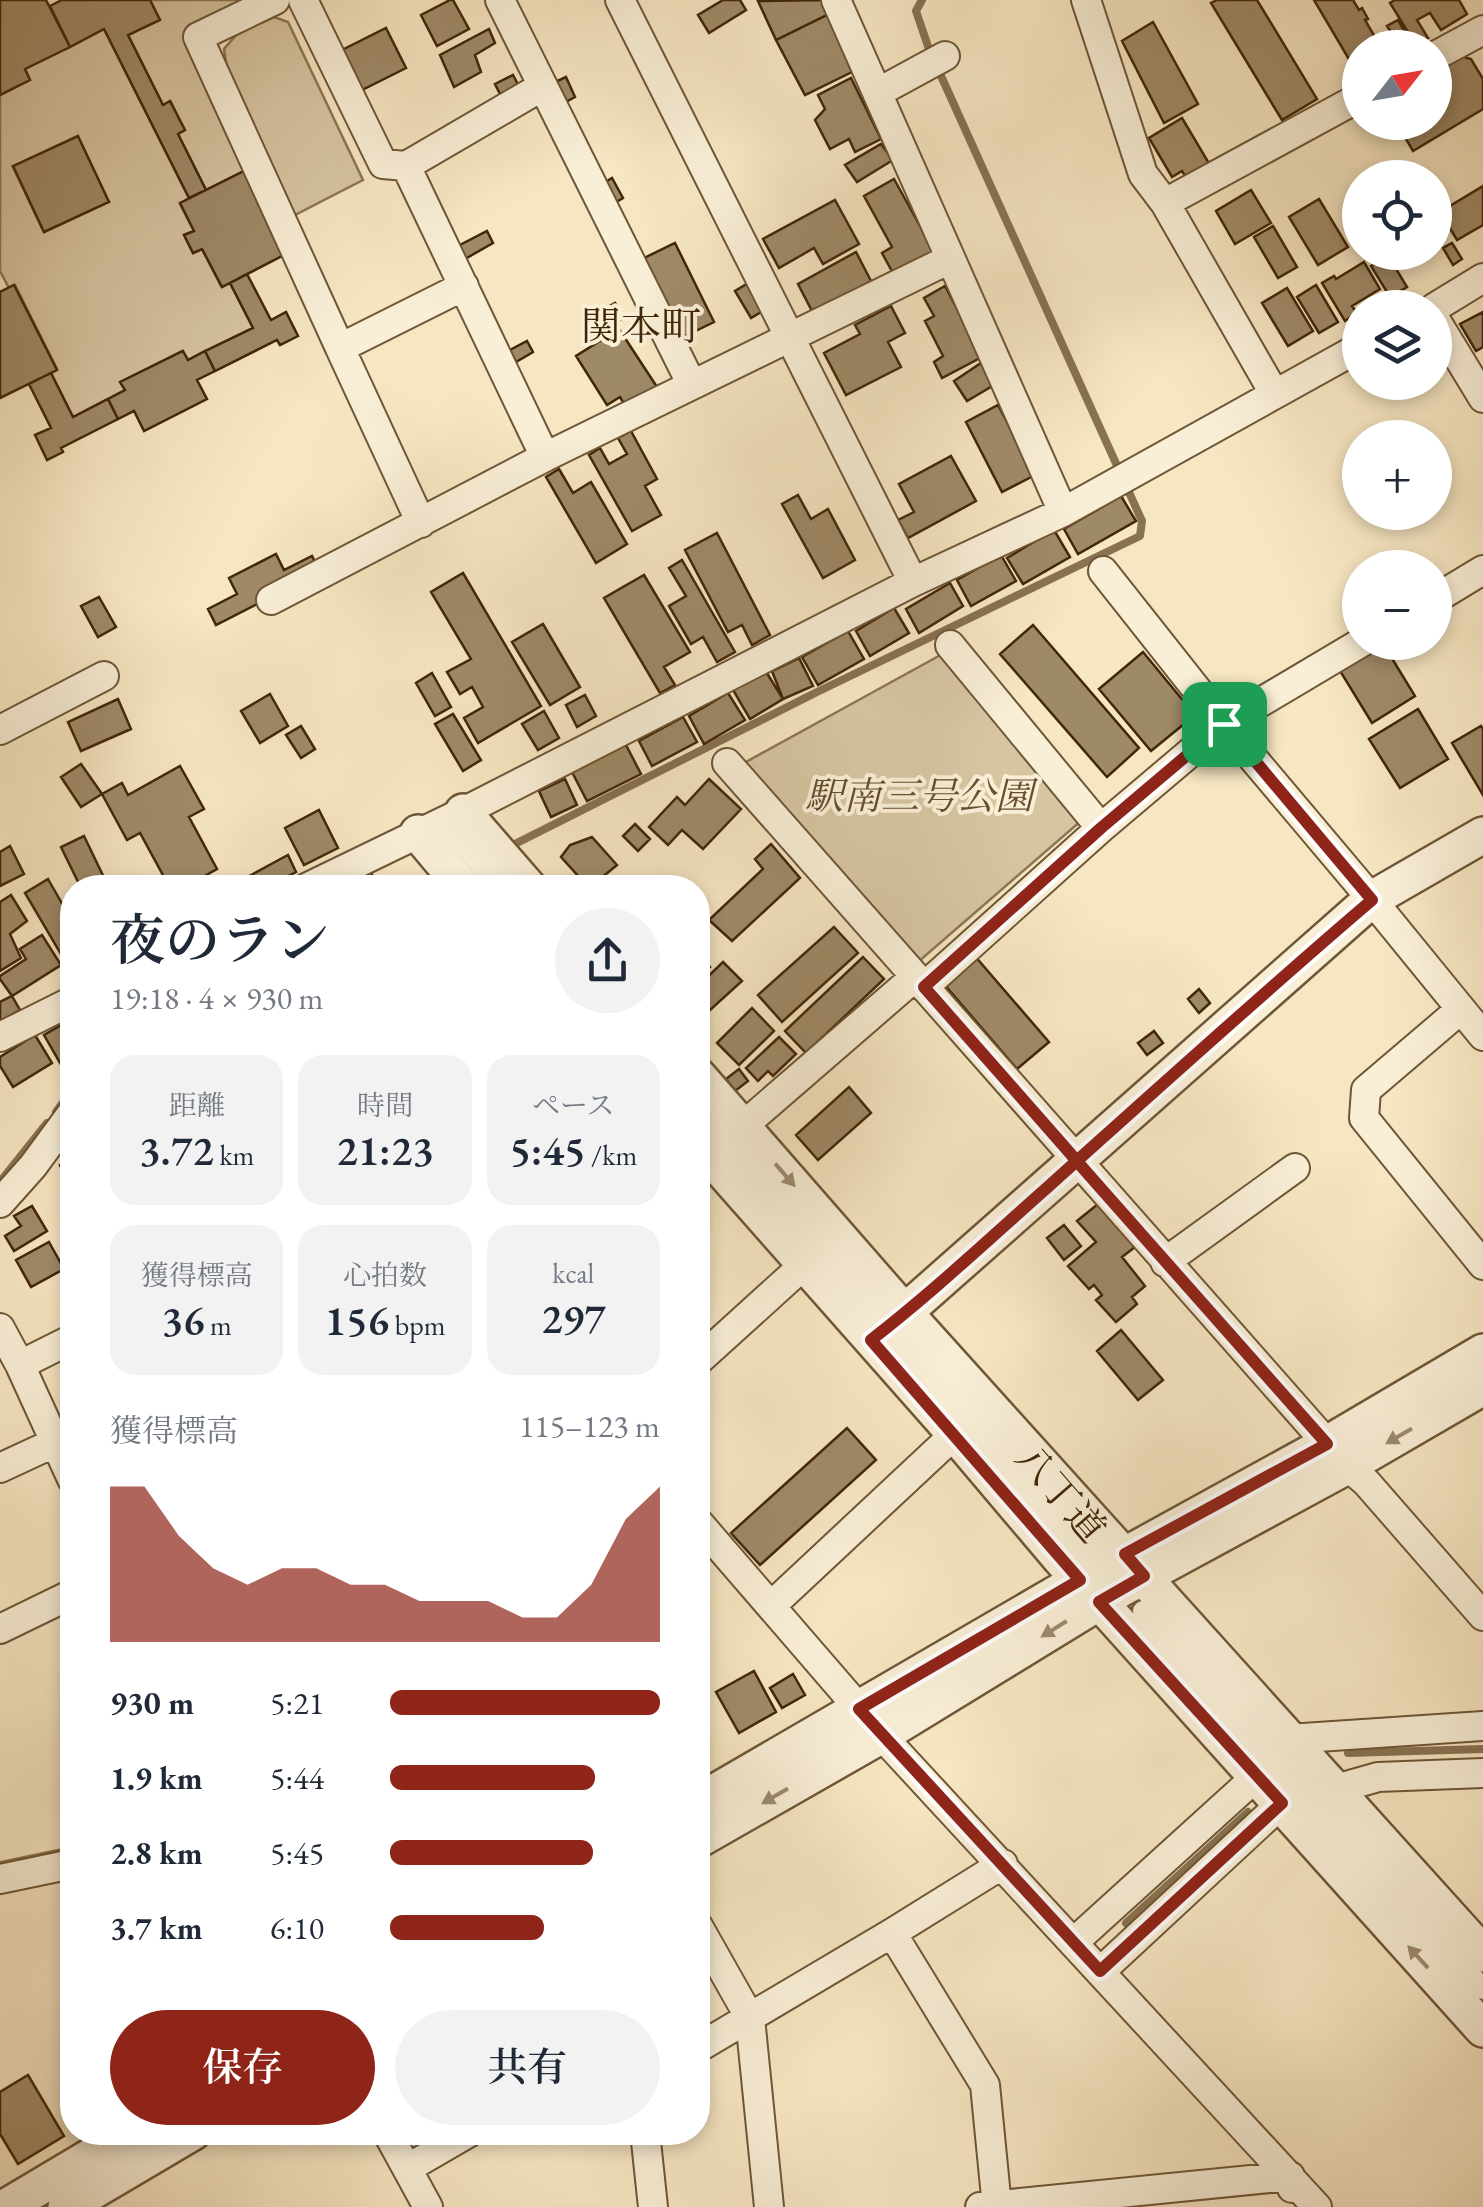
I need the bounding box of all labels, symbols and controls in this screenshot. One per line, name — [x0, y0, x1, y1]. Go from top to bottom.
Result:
north arrow — [1342, 30, 1452, 140]
map controls — [1342, 30, 1452, 660]
button: locate — [1342, 160, 1452, 270]
button: layers — [1342, 290, 1452, 400]
district label: 関本町 — [581, 300, 701, 352]
button: + — [1342, 420, 1452, 530]
button: − — [1342, 550, 1452, 660]
pin — [1182, 682, 1267, 767]
icon: arrive — [1197, 697, 1252, 752]
park label: 駅南三号公園 — [805, 771, 1039, 820]
text: 夜のラン — [110, 904, 330, 975]
button: share — [555, 908, 660, 1013]
text: 19:18 · 4 × 930 m — [110, 977, 323, 1019]
text: 距離 — [169, 1087, 225, 1123]
text: 時間 — [357, 1087, 413, 1123]
text: ペース — [532, 1087, 615, 1123]
text: 3.72 — [139, 1123, 214, 1178]
text: 21:23 — [336, 1123, 434, 1178]
text: 5:45 — [509, 1123, 585, 1178]
text: km — [214, 1137, 254, 1173]
text: /km — [585, 1137, 637, 1173]
one-way arrow — [774, 1162, 796, 1187]
text: kcal — [552, 1255, 594, 1291]
text: 獲得標高 — [141, 1257, 253, 1293]
text: 心拍数 — [343, 1257, 427, 1293]
text: 297 — [541, 1291, 606, 1346]
text: 36 — [161, 1293, 205, 1348]
text: 156 — [325, 1293, 389, 1348]
text: m — [205, 1307, 232, 1343]
text: bpm — [389, 1307, 445, 1343]
text: 115–123 m — [519, 1405, 660, 1447]
text: 獲得標高 — [110, 1410, 238, 1452]
one-way arrow — [1385, 1427, 1413, 1444]
street label: 八丁道 — [1005, 1434, 1117, 1552]
one-way arrow — [1040, 1620, 1068, 1637]
text: 930 m — [110, 1682, 194, 1724]
text: 5:21 — [270, 1682, 324, 1724]
text: 1.9 km — [110, 1757, 203, 1799]
text: 5:44 — [270, 1757, 324, 1799]
one-way arrow — [761, 1787, 789, 1804]
text: 2.8 km — [110, 1832, 203, 1874]
text: 5:45 — [270, 1832, 324, 1874]
text: 3.7 km — [110, 1907, 203, 1949]
text: 6:10 — [270, 1907, 324, 1949]
one-way arrow — [1408, 1945, 1430, 1970]
button: 保存 — [110, 2010, 375, 2125]
button: 共有 — [395, 2010, 660, 2125]

